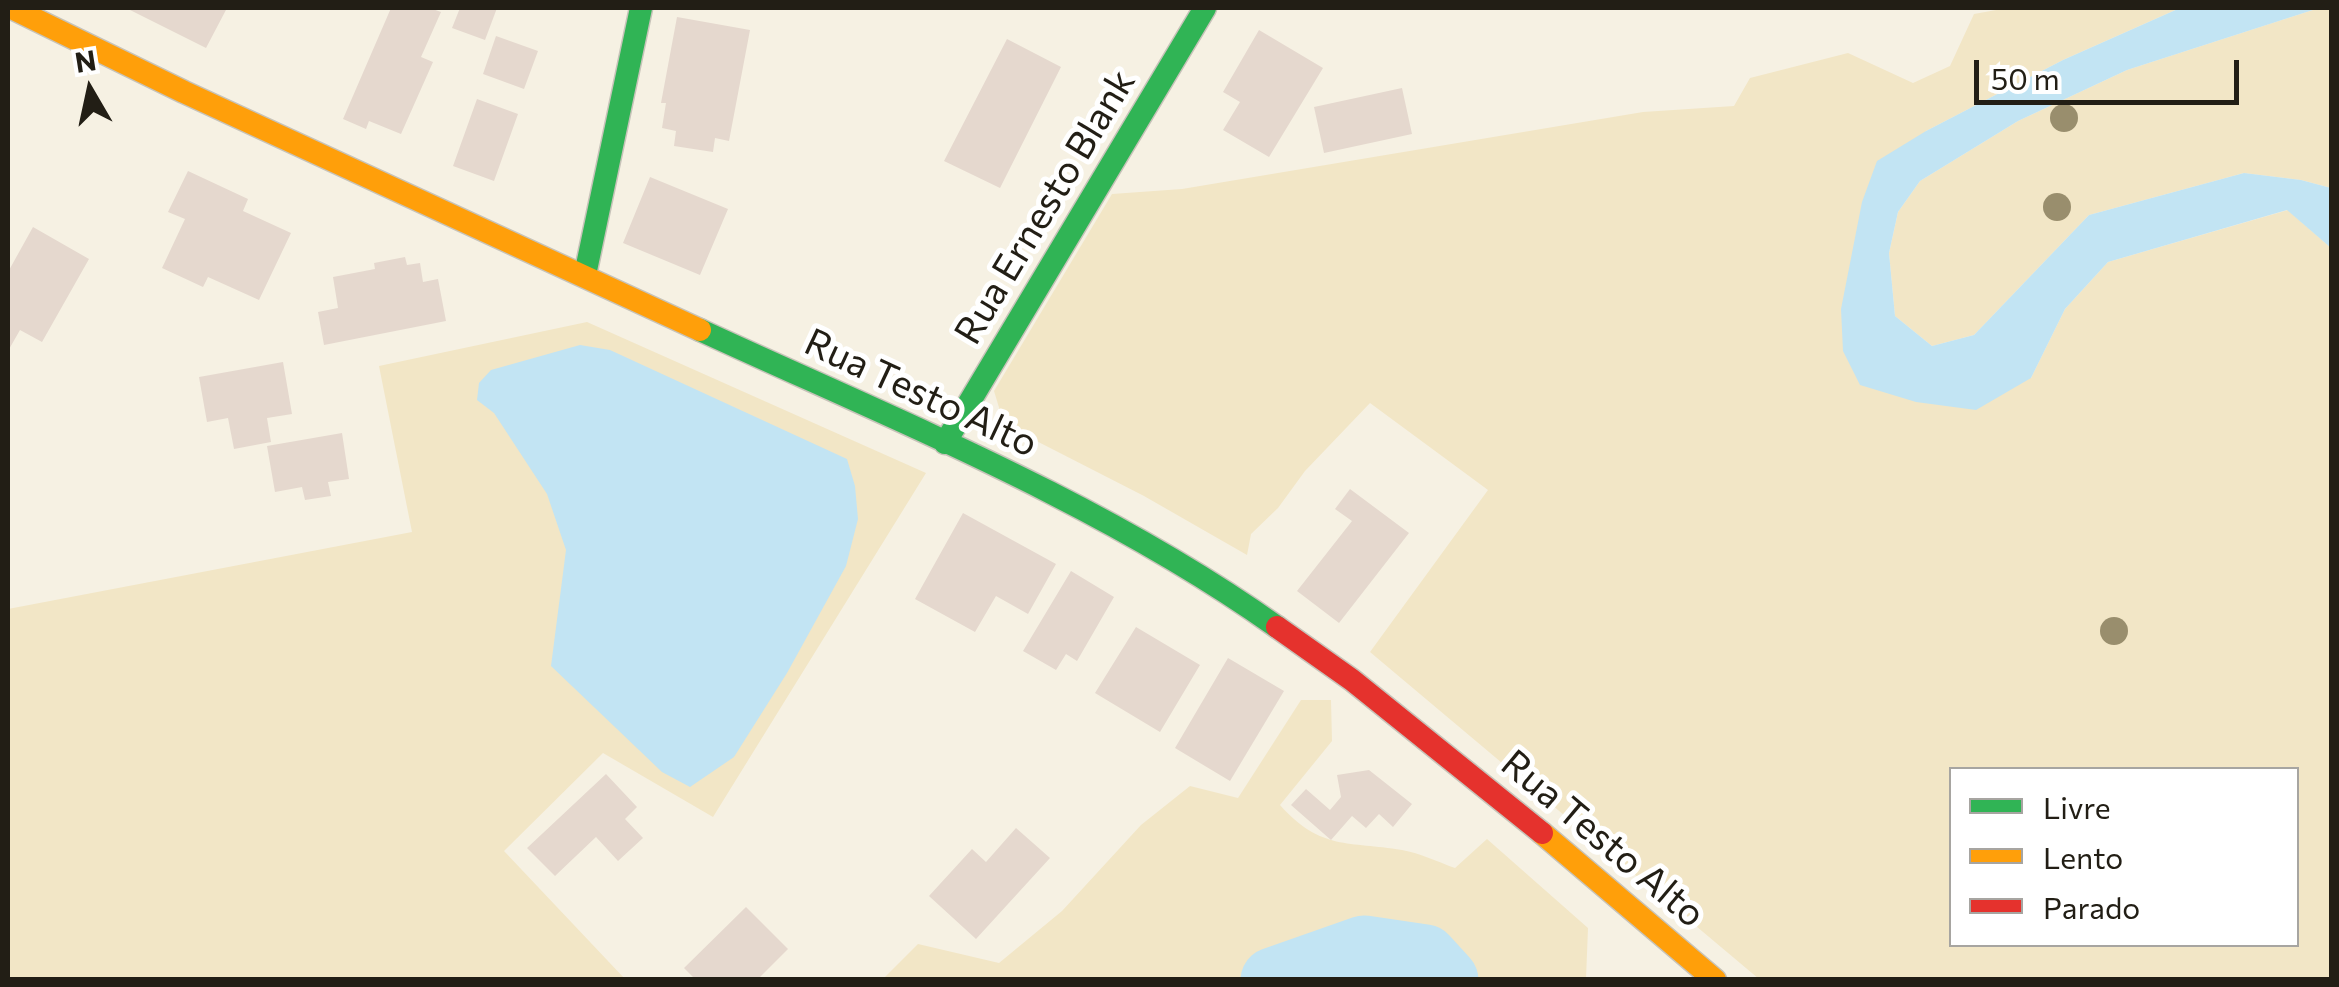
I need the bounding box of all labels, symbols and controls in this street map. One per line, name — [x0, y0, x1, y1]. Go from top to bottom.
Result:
north arrow — [40, 40, 140, 140]
scale bar — [1979, 40, 2244, 102]
text: N — [72, 42, 98, 79]
text: 50 m — [1991, 59, 2060, 96]
street label: Rua Ernesto Blank — [945, 62, 1145, 352]
street label: Rua Testo Alto — [797, 319, 1045, 467]
street label: Rua Testo Alto — [1492, 741, 1714, 937]
legend — [1949, 767, 2299, 947]
text: Livre — [2043, 788, 2111, 825]
text: Lento — [2043, 838, 2123, 875]
text: Parado — [2043, 888, 2140, 925]

